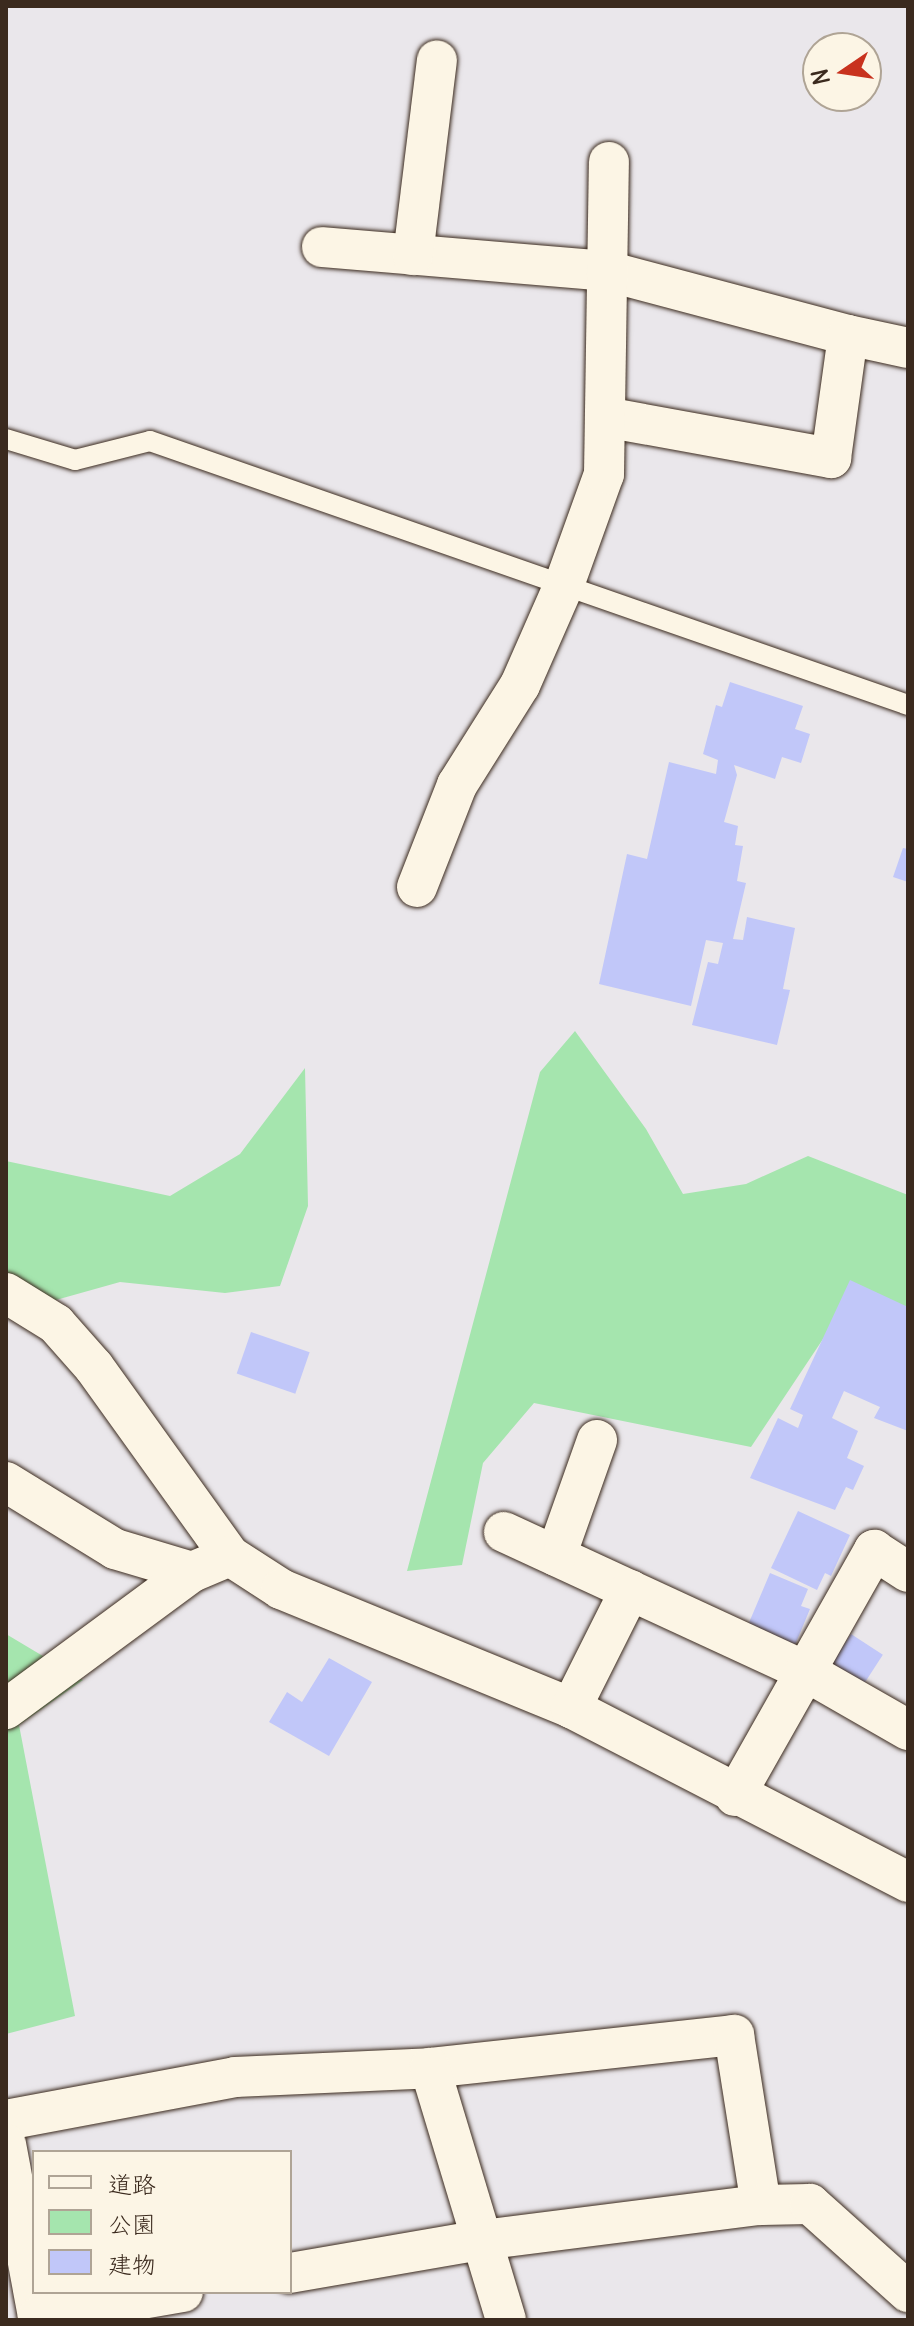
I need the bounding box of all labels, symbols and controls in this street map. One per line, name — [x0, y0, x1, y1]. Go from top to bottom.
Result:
north arrow — [802, 32, 882, 112]
text: N — [805, 66, 836, 88]
legend — [32, 2150, 292, 2294]
text: 道路 — [108, 2169, 156, 2199]
text: 公園 — [108, 2209, 156, 2239]
text: 建物 — [108, 2249, 156, 2279]

